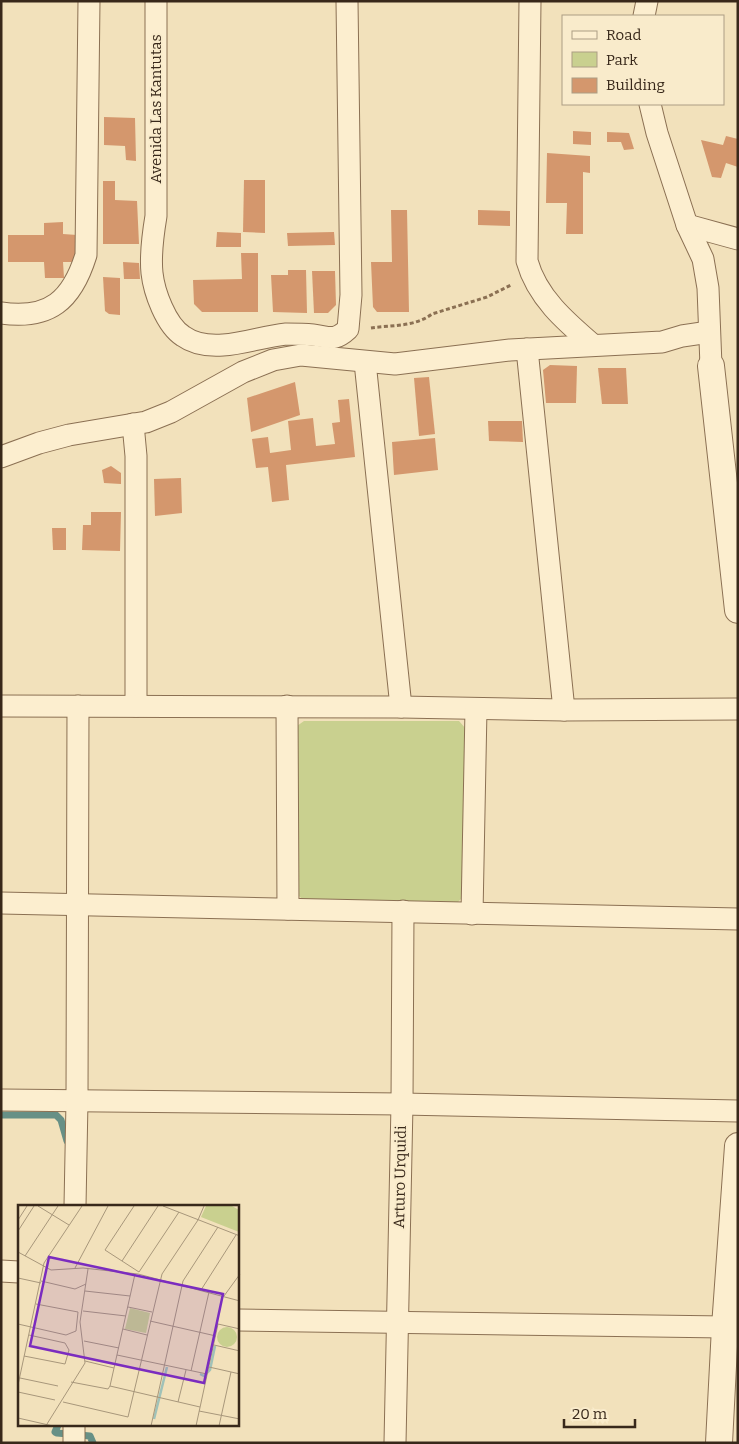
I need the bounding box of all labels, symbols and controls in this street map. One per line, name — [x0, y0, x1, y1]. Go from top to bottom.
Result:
legend — [562, 15, 724, 105]
text: Road — [606, 26, 641, 44]
street label: Avenida Las Kantutas — [147, 34, 165, 184]
text: Park — [606, 51, 638, 69]
text: Building — [606, 76, 665, 94]
street label: Arturo Urquidi — [390, 1125, 410, 1229]
inset map — [18, 1205, 239, 1426]
scale bar — [564, 1396, 635, 1428]
text: 20 m — [572, 1405, 608, 1423]

